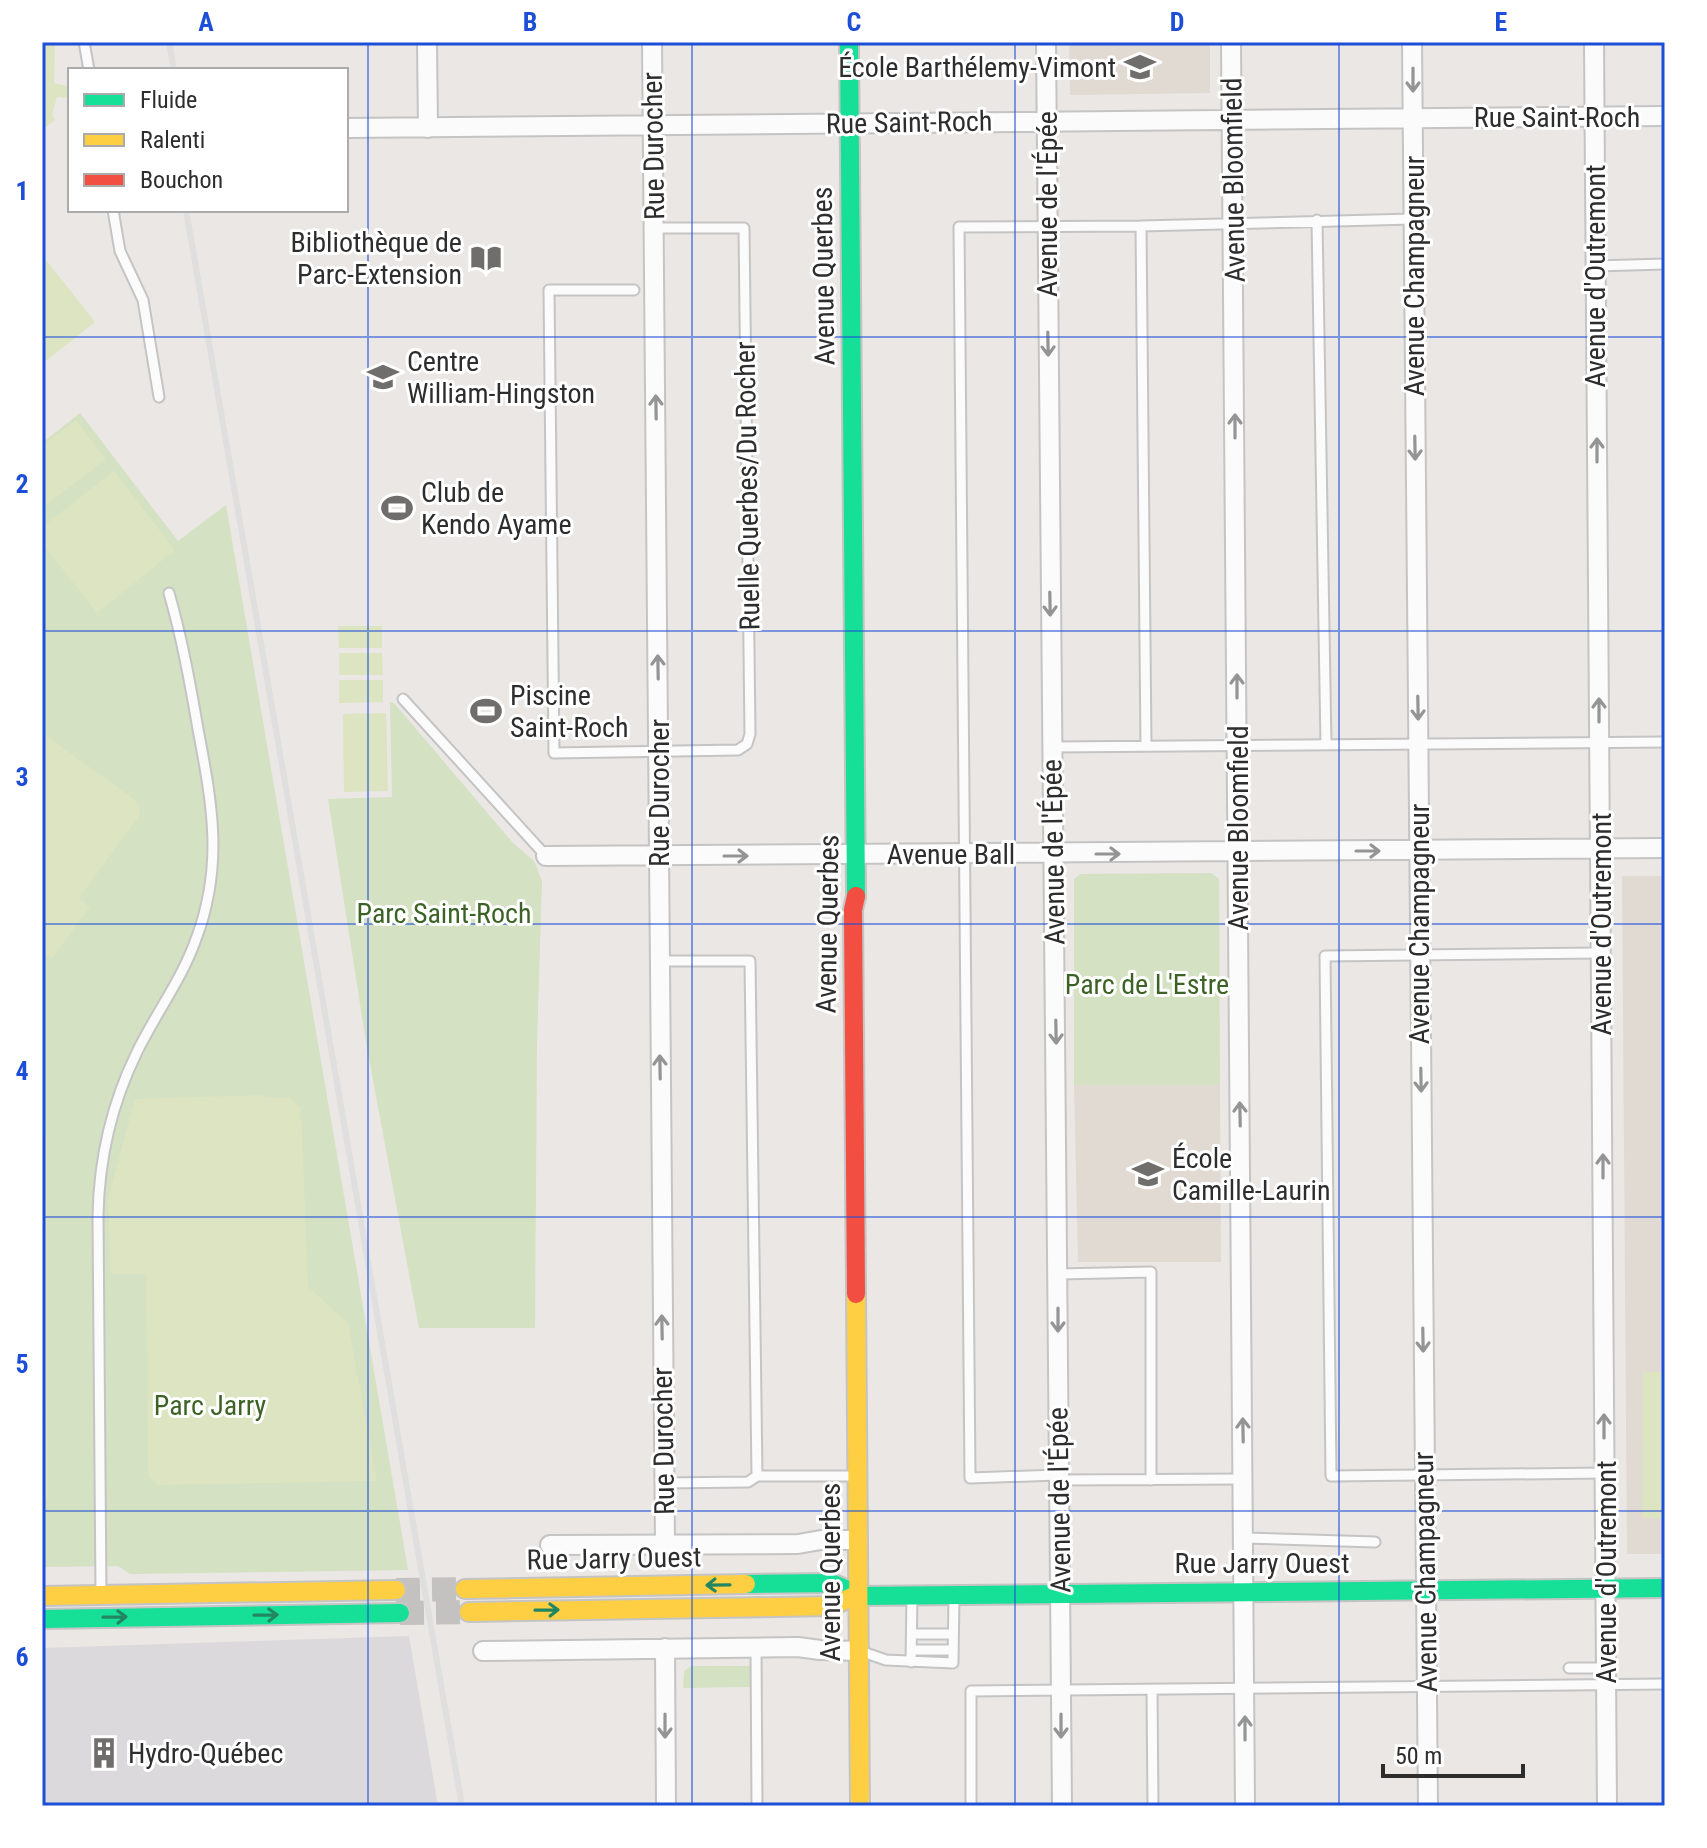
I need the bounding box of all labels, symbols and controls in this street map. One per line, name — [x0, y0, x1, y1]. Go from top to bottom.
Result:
text: A — [198, 7, 214, 37]
text: B — [523, 7, 537, 37]
text: C — [847, 7, 862, 37]
text: D — [1170, 7, 1184, 37]
text: E — [1495, 7, 1508, 37]
school or university icon: École Barthélemy-Vimont — [1123, 50, 1157, 84]
place label: École Barthélemy-Vimont — [838, 51, 1116, 84]
one-way arrow — [1405, 66, 1420, 93]
legend — [68, 68, 348, 212]
street label: Rue Durocher — [636, 72, 671, 220]
street label: Avenue Bloomfield — [1215, 77, 1252, 283]
text: Fluide — [140, 86, 197, 114]
street label: Rue Saint-Roch — [1474, 101, 1640, 134]
street label: Rue Saint-Roch — [825, 105, 993, 140]
street label: Avenue de l'Épée — [1031, 111, 1064, 297]
text: Ralenti — [140, 126, 205, 154]
street label: Avenue Champagneur — [1398, 156, 1431, 396]
street label: Avenue d'Outremont — [1579, 165, 1612, 387]
text: Bouchon — [140, 166, 223, 194]
text: 1 — [15, 176, 29, 206]
street label: Avenue Querbes — [805, 186, 842, 366]
place label: Bibliothèque de Parc-Extension — [291, 226, 462, 291]
library icon: Bibliothèque de Parc-Extension — [469, 241, 503, 275]
one-way arrow — [1040, 330, 1056, 357]
street label: Ruelle Querbes/Du Rocher — [728, 341, 767, 631]
place label: Centre William-Hingston — [407, 345, 595, 410]
school or university icon: Centre William-Hingston — [366, 360, 400, 394]
one-way arrow — [648, 394, 663, 421]
one-way arrow — [1227, 413, 1243, 440]
one-way arrow — [1407, 434, 1423, 461]
one-way arrow — [1589, 437, 1605, 464]
text: 2 — [15, 469, 29, 499]
place label: Club de Kendo Ayame — [421, 476, 572, 541]
sports icon: Club de Kendo Ayame — [380, 491, 414, 525]
one-way arrow — [1042, 590, 1058, 617]
one-way arrow — [650, 654, 666, 681]
one-way arrow — [1229, 673, 1244, 700]
place label: Piscine Saint-Roch — [510, 679, 629, 744]
sports icon: Piscine Saint-Roch — [469, 694, 503, 728]
one-way arrow — [1410, 694, 1426, 721]
one-way arrow — [1591, 697, 1607, 724]
street label: Rue Durocher — [643, 719, 676, 867]
street label: Avenue Bloomfield — [1222, 725, 1255, 931]
street label: Avenue de l'Épée — [1035, 759, 1072, 945]
text: 3 — [15, 762, 29, 792]
street label: Avenue Champagneur — [1403, 804, 1436, 1044]
street label: Avenue d'Outremont — [1585, 813, 1618, 1035]
street label: Avenue Querbes — [809, 834, 846, 1014]
street label: Avenue Ball — [887, 838, 1015, 871]
one-way arrow — [1354, 843, 1381, 859]
one-way arrow — [1094, 846, 1121, 862]
one-way arrow — [722, 848, 749, 864]
park label: Parc Saint-Roch — [357, 897, 531, 930]
park label: Parc de L'Estre — [1065, 968, 1229, 1001]
one-way arrow — [1048, 1018, 1063, 1045]
one-way arrow — [652, 1054, 668, 1081]
text: 4 — [15, 1056, 29, 1086]
one-way arrow — [1413, 1066, 1428, 1093]
one-way arrow — [1232, 1101, 1247, 1128]
place label: École Camille-Laurin — [1172, 1142, 1331, 1207]
one-way arrow — [1595, 1153, 1610, 1180]
school or university icon: École Camille-Laurin — [1131, 1157, 1165, 1191]
one-way arrow — [1050, 1306, 1066, 1333]
one-way arrow — [654, 1314, 670, 1341]
one-way arrow — [1415, 1326, 1431, 1353]
text: 5 — [15, 1349, 29, 1379]
street label: Rue Durocher — [646, 1367, 681, 1515]
park label: Parc Jarry — [154, 1389, 267, 1422]
street label: Avenue de l'Épée — [1041, 1407, 1078, 1593]
one-way arrow — [1597, 1413, 1612, 1440]
one-way arrow — [1235, 1417, 1251, 1444]
street label: Avenue Champagneur — [1407, 1451, 1444, 1693]
street label: Avenue d'Outremont — [1590, 1461, 1623, 1683]
street label: Avenue Querbes — [814, 1483, 847, 1661]
street label: Rue Jarry Ouest — [526, 1540, 702, 1577]
street label: Rue Jarry Ouest — [1175, 1547, 1349, 1580]
one-way arrow — [705, 1577, 732, 1593]
one-way arrow — [533, 1602, 560, 1618]
one-way arrow — [252, 1607, 279, 1622]
one-way arrow — [101, 1609, 128, 1625]
text: 6 — [15, 1642, 29, 1672]
one-way arrow — [657, 1712, 673, 1739]
one-way arrow — [1053, 1712, 1069, 1739]
one-way arrow — [1237, 1715, 1253, 1742]
scale bar — [1383, 1728, 1523, 1778]
building icon: Hydro-Québec — [87, 1736, 121, 1770]
place label: Hydro-Québec — [128, 1737, 283, 1770]
text: 50 m — [1395, 1742, 1442, 1770]

